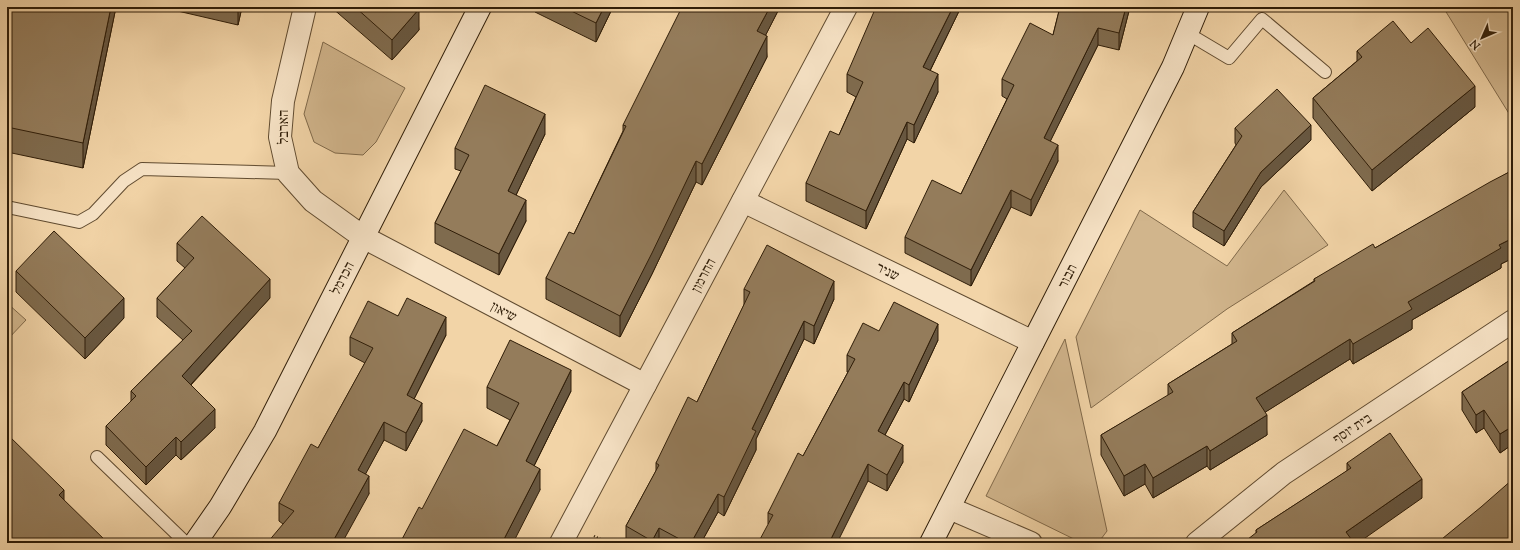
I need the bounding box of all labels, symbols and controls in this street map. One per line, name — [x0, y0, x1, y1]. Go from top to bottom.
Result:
north arrow — [1462, 18, 1502, 58]
text: N — [1467, 35, 1485, 54]
street label: הארבל — [275, 109, 295, 145]
street label: החרמון — [687, 255, 722, 297]
street label: הכרמל — [327, 259, 361, 299]
street label: שניר — [872, 259, 902, 287]
street label: תבור — [1054, 261, 1083, 293]
street label: שיאון — [486, 298, 520, 328]
street label: בית יוסף — [1330, 409, 1377, 450]

